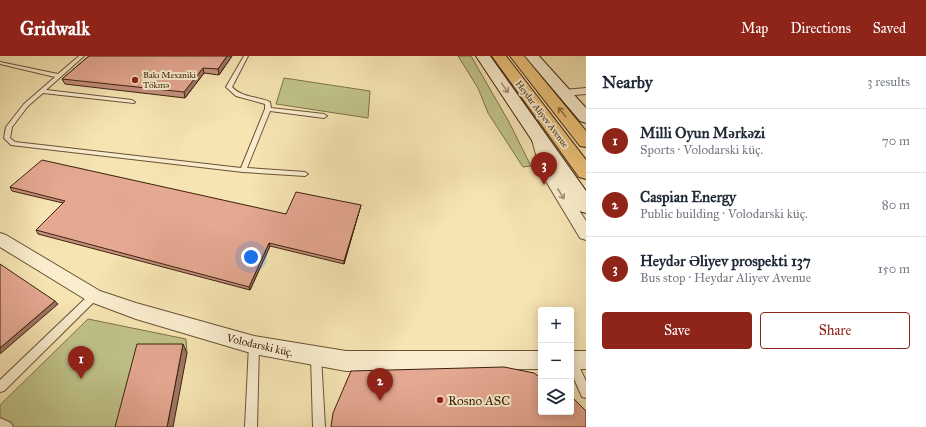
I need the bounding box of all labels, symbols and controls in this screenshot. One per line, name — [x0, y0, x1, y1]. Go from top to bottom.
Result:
text: Gridwalk — [20, 17, 90, 40]
text: Map — [741, 20, 768, 37]
text: Directions — [790, 20, 851, 37]
text: Saved — [873, 20, 906, 37]
place label: Bakı Mexaniki Tökmə — [143, 69, 197, 90]
text: Nearby — [602, 72, 653, 93]
text: 3 results — [867, 74, 910, 90]
marker: Bakı Mexaniki Tökmə — [130, 75, 140, 85]
street label: Heydar Aliyev Avenue — [514, 78, 571, 150]
one-way arrow — [501, 82, 509, 93]
one-way arrow — [557, 106, 566, 117]
text: Milli Oyun Mərkəzi — [640, 124, 765, 142]
text: 1 — [612, 133, 618, 149]
text: 70 m — [882, 133, 910, 149]
text: Sports · Volodarski küç. — [640, 142, 763, 158]
pin: 3 — [531, 152, 557, 185]
one-way arrow — [557, 188, 565, 199]
text: Caspian Energy — [640, 188, 736, 206]
text: 2 — [612, 197, 618, 213]
text: 80 m — [882, 197, 910, 213]
text: Public building · Volodarski küç. — [640, 206, 808, 222]
your location — [241, 247, 261, 267]
text: Heydər Əliyev prospekti 137 — [640, 252, 811, 270]
text: 3 — [612, 261, 618, 277]
text: 150 m — [878, 261, 910, 277]
text: Bus stop · Heydar Aliyev Avenue — [640, 270, 811, 286]
map controls — [538, 307, 574, 415]
button: + — [538, 307, 574, 343]
button: Save — [602, 312, 752, 349]
button: Share — [760, 312, 910, 349]
street label: Volodarski küç. — [224, 331, 294, 359]
button: − — [538, 343, 574, 379]
pin: 1 — [68, 346, 94, 379]
pin: 2 — [367, 368, 393, 401]
button: layers — [538, 379, 574, 415]
place label: Rosno ASC — [448, 393, 510, 409]
marker: Rosno ASC — [435, 395, 445, 405]

